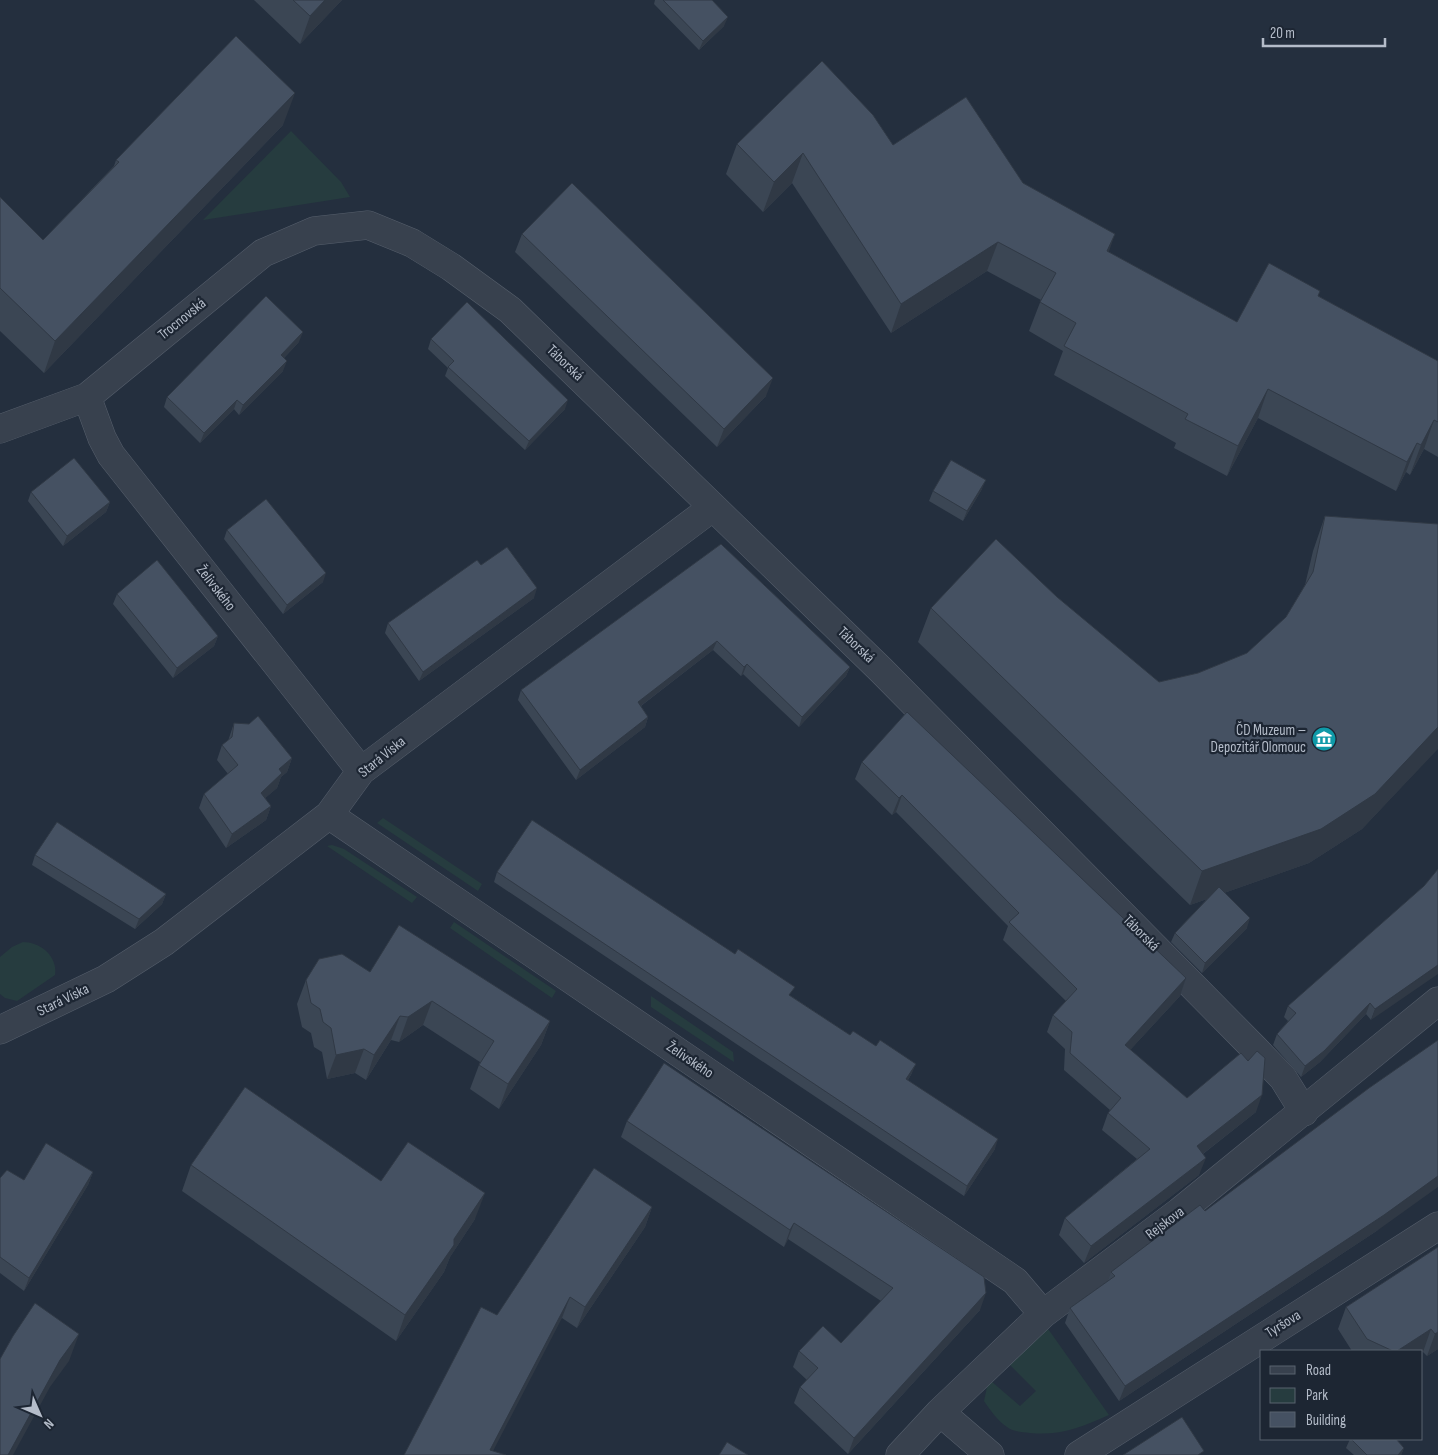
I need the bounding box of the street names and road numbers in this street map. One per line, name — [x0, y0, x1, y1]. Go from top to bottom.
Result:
street label: Trocnovská — [154, 294, 210, 344]
street label: Táborská — [542, 341, 588, 385]
street label: Želivského — [192, 561, 240, 615]
street label: Táborská — [833, 623, 879, 667]
street label: Stará Víska — [355, 732, 410, 782]
street label: Táborská — [1119, 911, 1164, 956]
street label: Stará Víska — [34, 979, 92, 1021]
street label: Želivského — [663, 1037, 717, 1083]
street label: Rejskova — [1142, 1202, 1188, 1244]
street label: Tyršova — [1262, 1306, 1304, 1342]

